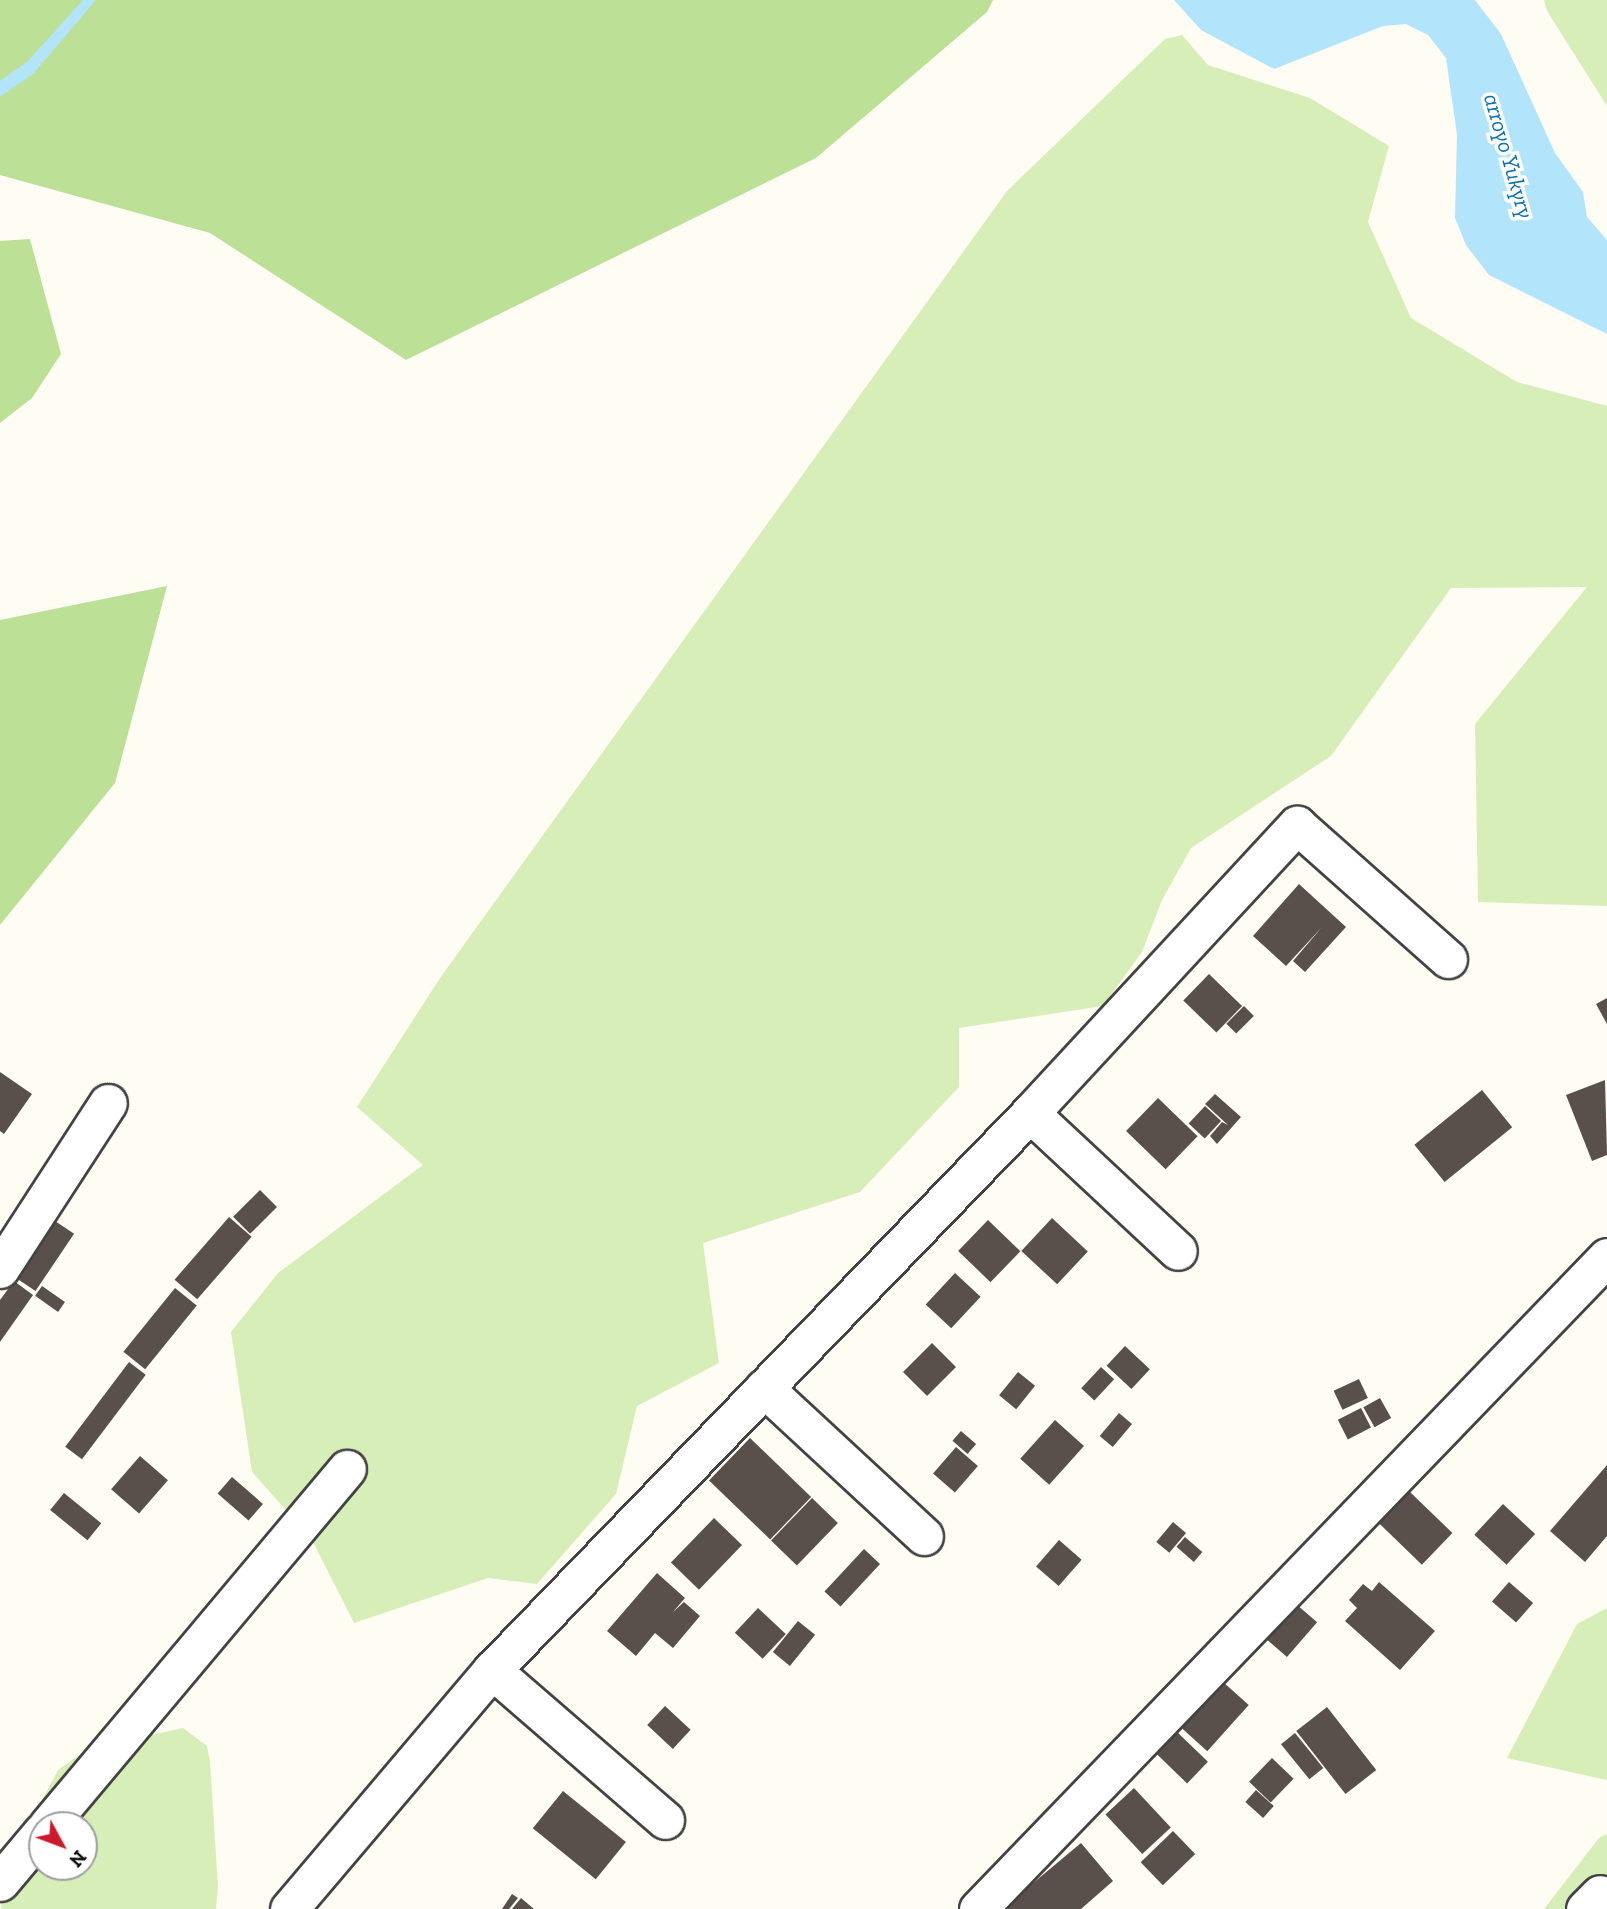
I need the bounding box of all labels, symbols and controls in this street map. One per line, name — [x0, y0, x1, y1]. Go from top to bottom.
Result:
water label: arroyo Yukyry — [1478, 90, 1540, 222]
north arrow — [28, 1811, 98, 1881]
text: N — [64, 1846, 91, 1872]

